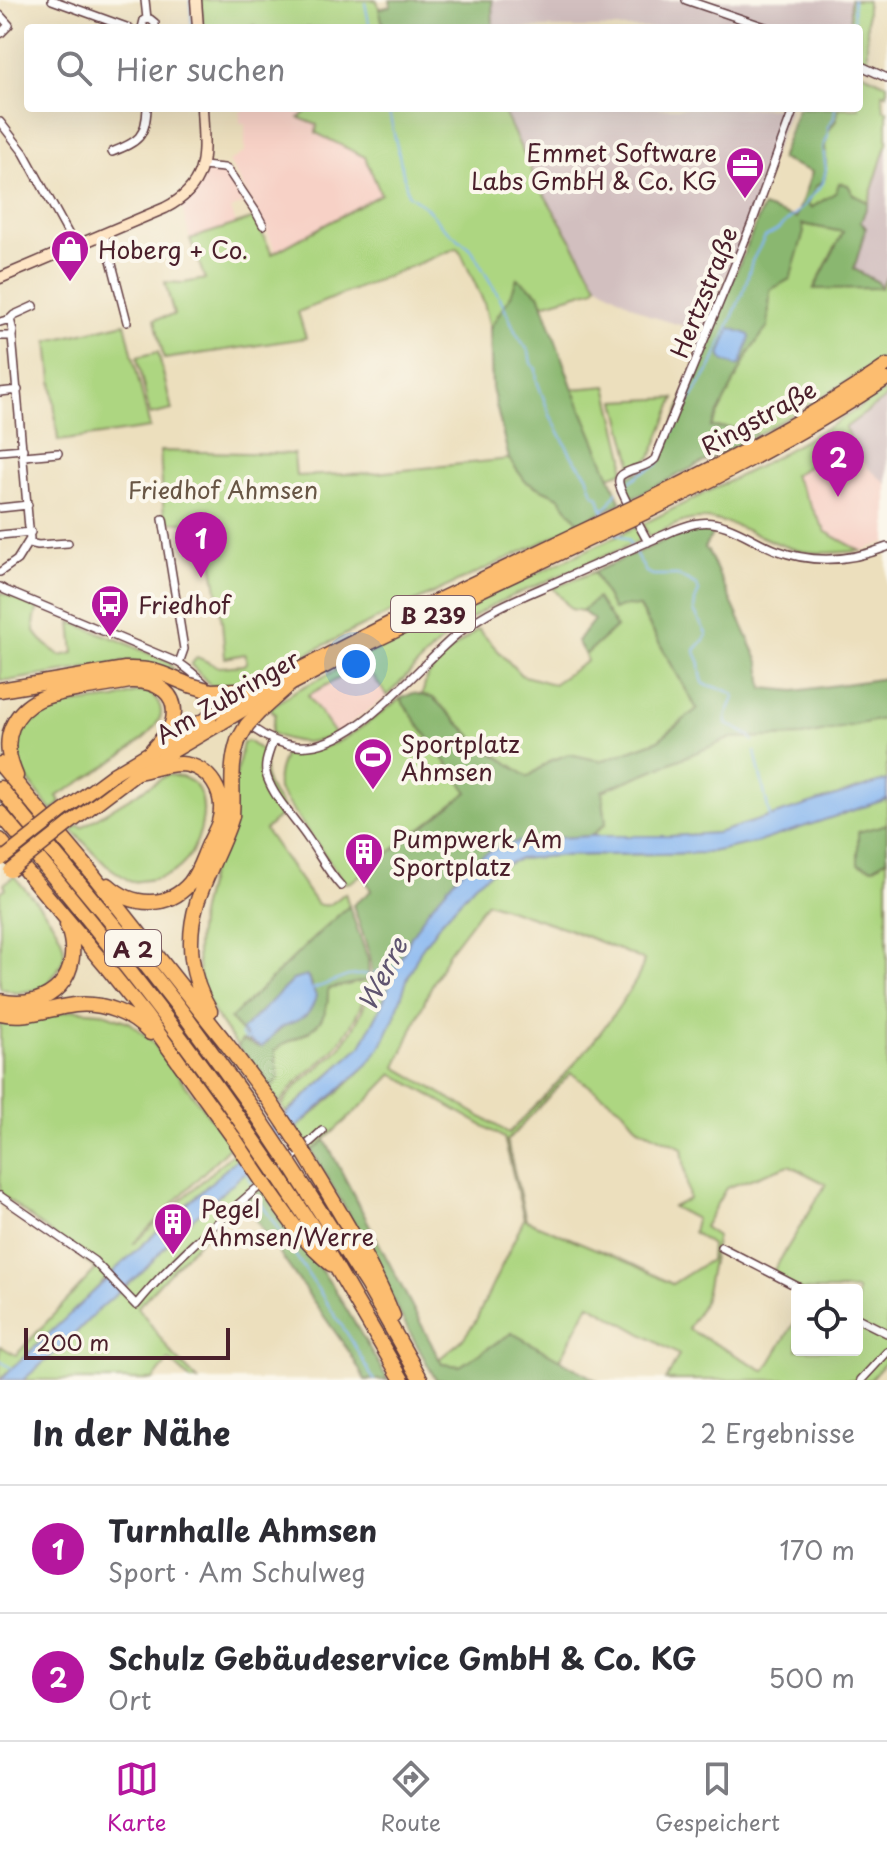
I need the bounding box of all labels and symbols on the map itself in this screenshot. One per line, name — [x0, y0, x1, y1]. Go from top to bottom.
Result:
place label: Emmet Software Labs GmbH & Co. KG — [471, 134, 717, 198]
office icon: Emmet Software Labs GmbH & Co. KG — [724, 145, 766, 200]
street label: Hertzstraße — [660, 221, 746, 363]
shop icon: Hoberg + Co. — [49, 228, 91, 283]
place label: Hoberg + Co. — [98, 231, 248, 267]
street label: Ringstraße — [694, 370, 822, 464]
pin: 2 — [812, 431, 864, 497]
park label: Friedhof Ahmsen — [128, 471, 318, 507]
pin: 1 — [175, 512, 227, 578]
bus stop icon: Friedhof — [89, 583, 131, 638]
place label: Friedhof — [138, 586, 232, 622]
road number: B 239 — [391, 596, 475, 632]
street label: Am Zubringer — [148, 640, 306, 752]
your location — [336, 644, 376, 684]
place label: Sportplatz Ahmsen — [401, 725, 520, 789]
sports icon: Sportplatz Ahmsen — [352, 736, 394, 791]
place label: Pumpwerk Am Sportplatz — [392, 820, 563, 884]
building icon: Pumpwerk Am Sportplatz — [343, 831, 385, 886]
road number: A 2 — [105, 930, 161, 966]
water label: Werre — [347, 930, 417, 1017]
place label: Pegel Ahmsen/Werre — [201, 1190, 374, 1254]
building icon: Pegel Ahmsen/Werre — [152, 1201, 194, 1256]
scale bar — [24, 1324, 230, 1360]

